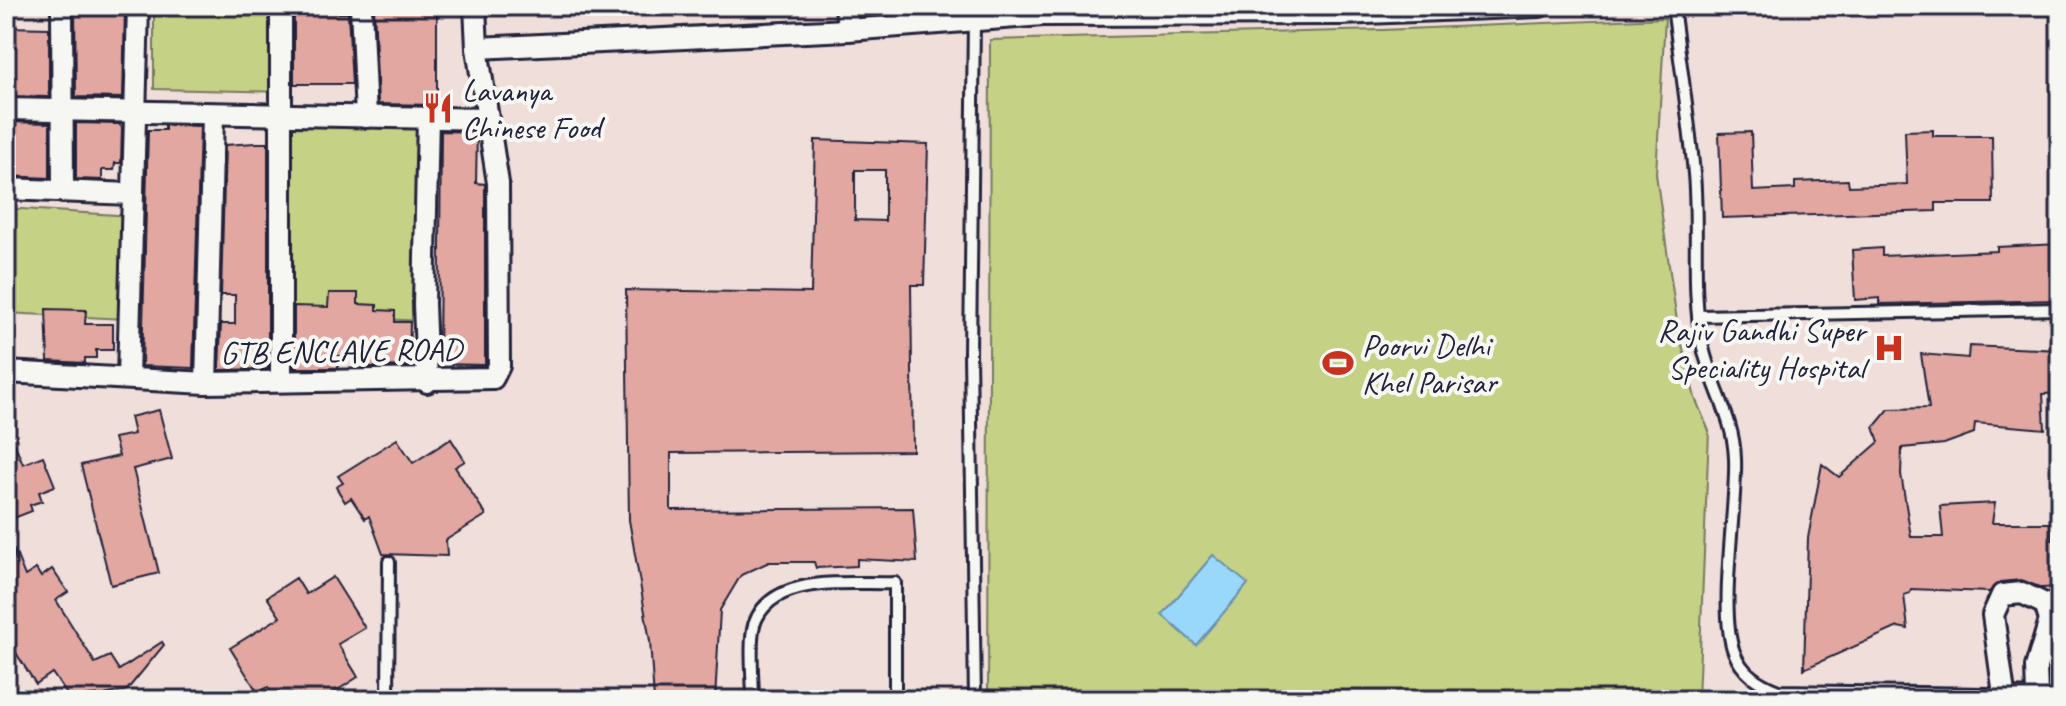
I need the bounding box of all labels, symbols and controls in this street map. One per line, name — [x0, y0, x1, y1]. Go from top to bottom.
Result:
place label: Lavanya Chinese Food — [462, 70, 605, 148]
restaurant icon: Lavanya Chinese Food — [421, 91, 455, 125]
place label: Rajiv Gandhi Super Speciality Hospital — [1658, 310, 1871, 388]
place label: Poorvi Delhi Khel Parisar — [1362, 325, 1499, 403]
street label: GTB ENCLAVE ROAD — [220, 328, 464, 374]
hospital icon: Rajiv Gandhi Super Speciality Hospital — [1872, 331, 1906, 365]
sports icon: Poorvi Delhi Khel Parisar — [1321, 346, 1355, 380]

